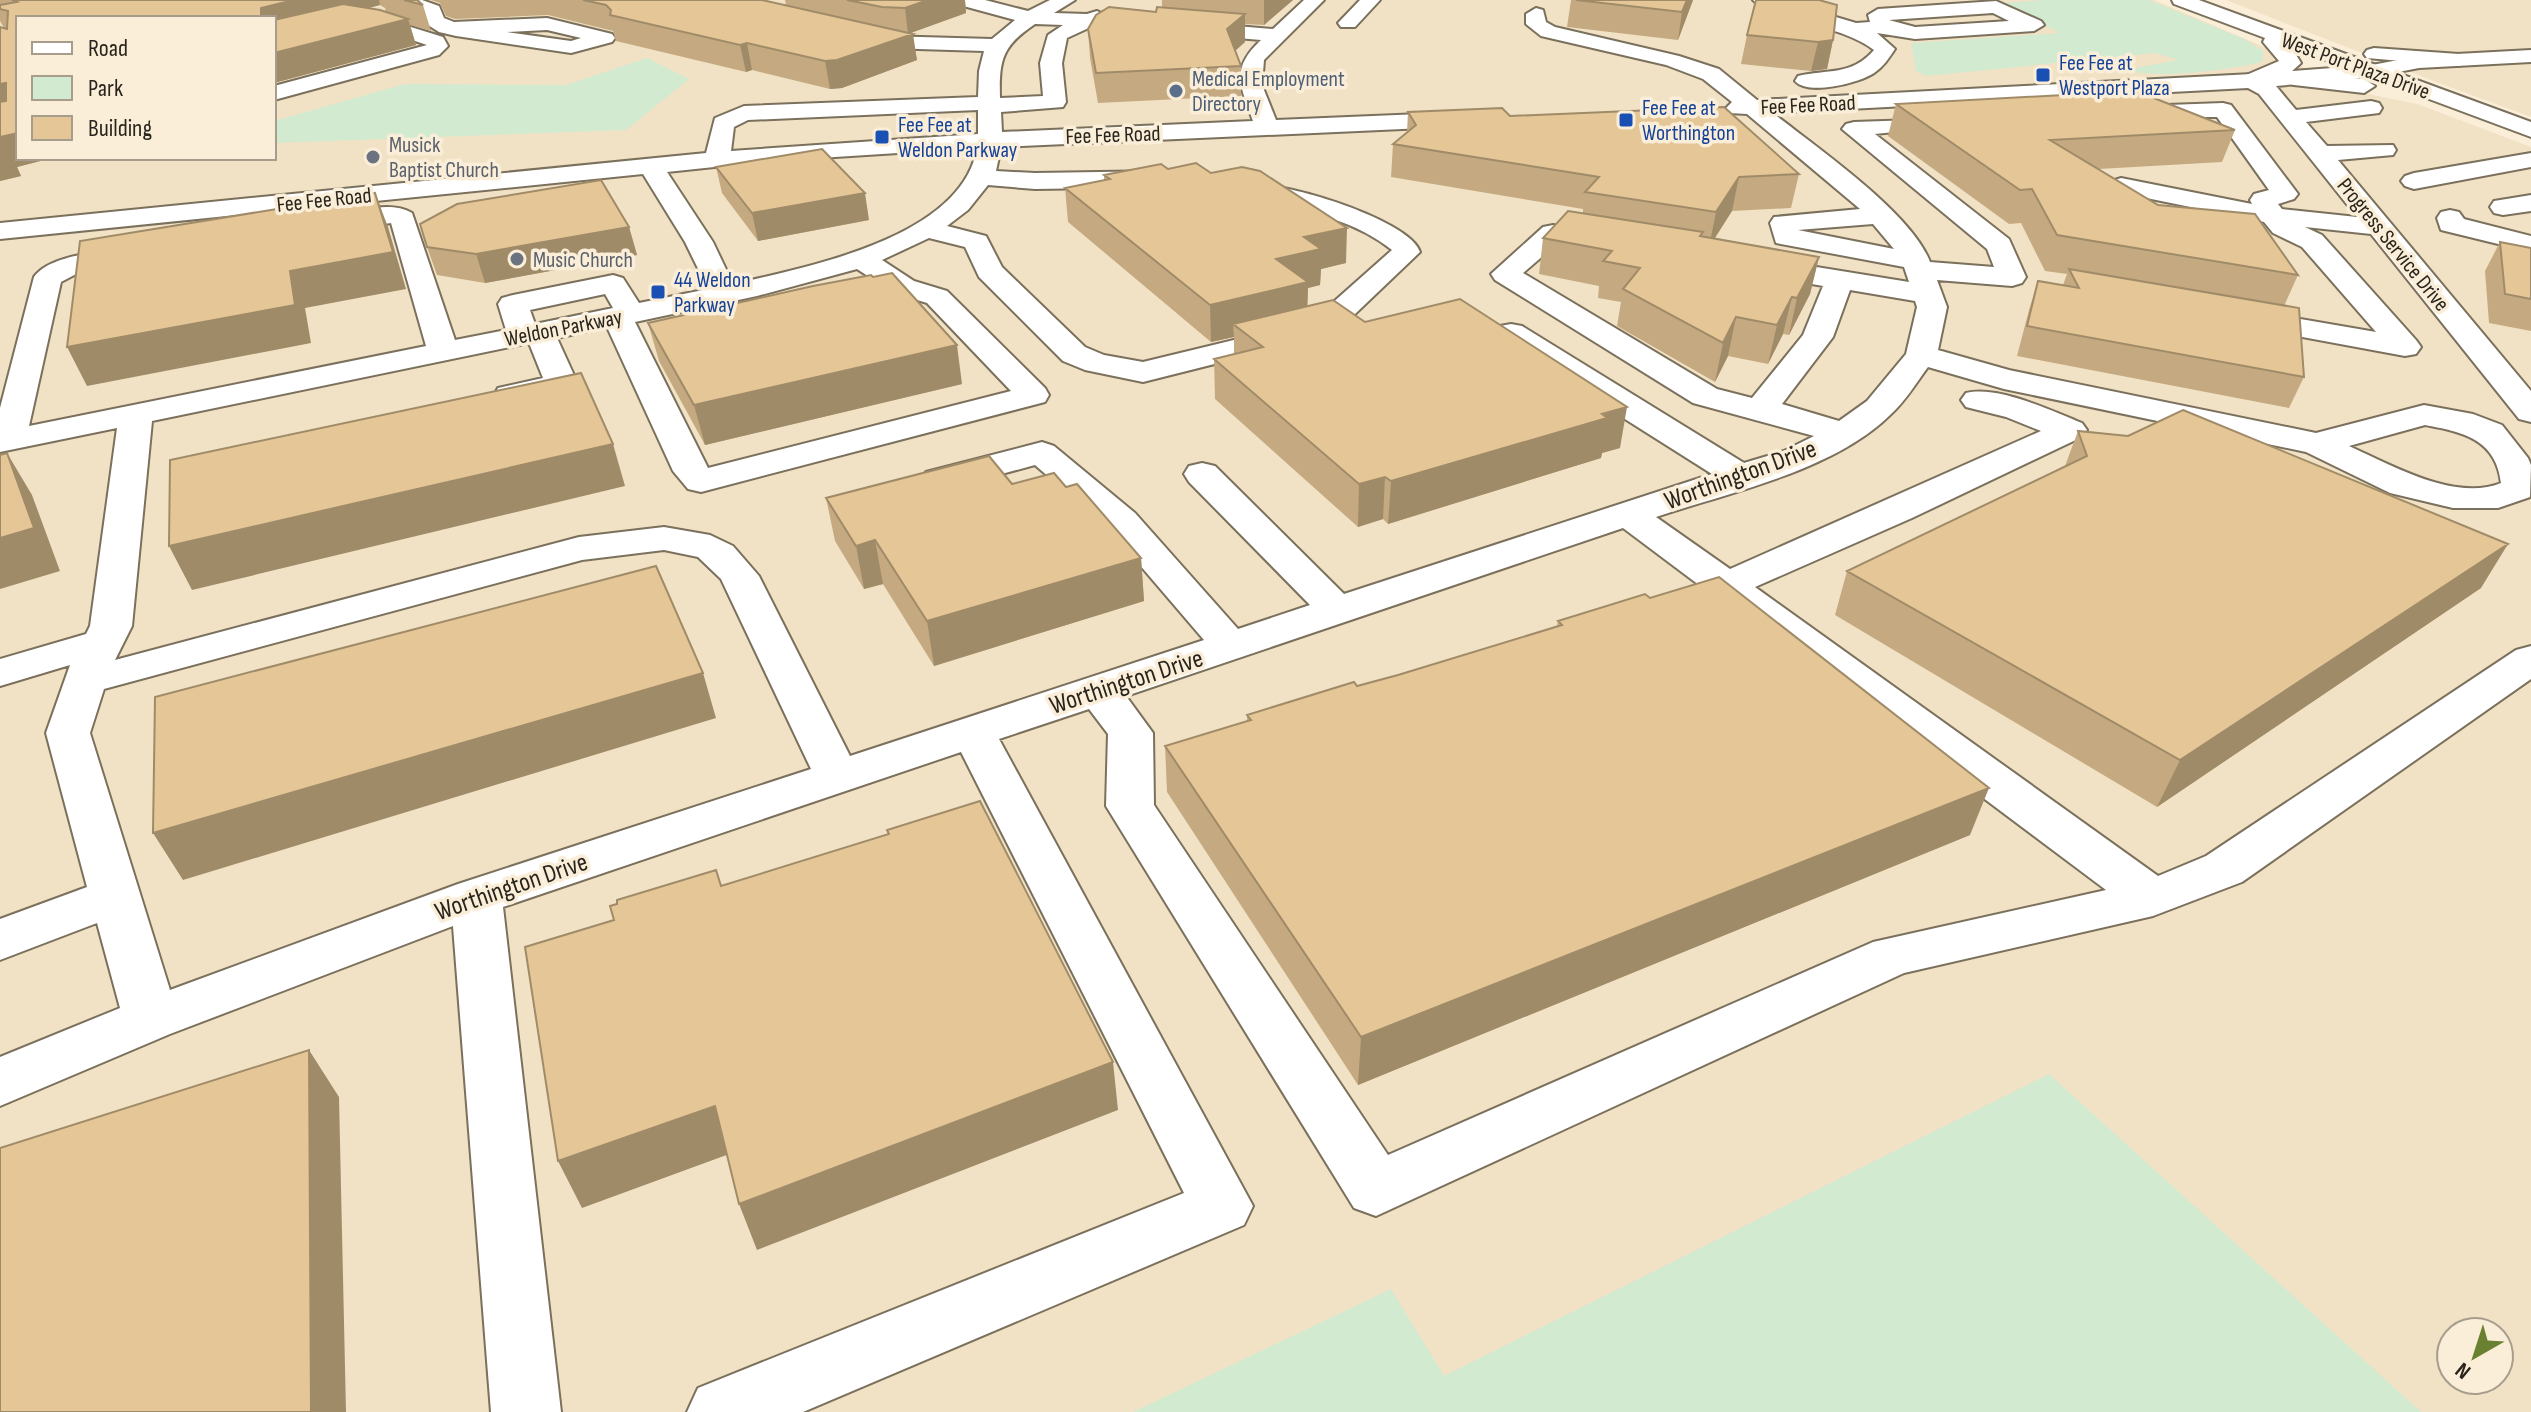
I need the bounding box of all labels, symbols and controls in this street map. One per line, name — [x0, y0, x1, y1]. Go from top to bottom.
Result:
legend — [16, 16, 276, 160]
street label: West Port Plaza Drive — [2277, 27, 2434, 106]
text: Road — [88, 34, 128, 63]
place label: Fee Fee at Westport Plaza — [2059, 50, 2170, 102]
place label: Medical Employment Directory — [1192, 66, 1345, 118]
marker: Fee Fee at Westport Plaza — [2034, 66, 2052, 84]
text: Park — [88, 74, 123, 103]
marker: Medical Employment Directory — [1167, 82, 1185, 100]
street label: Fee Fee Road — [1760, 90, 1856, 121]
place label: Fee Fee at Worthington — [1642, 95, 1735, 147]
marker: Fee Fee at Worthington — [1617, 111, 1635, 129]
place label: Fee Fee at Weldon Parkway — [898, 112, 1018, 164]
text: Building — [88, 114, 152, 143]
street label: Fee Fee Road — [1065, 120, 1161, 151]
marker: Fee Fee at Weldon Parkway — [873, 128, 891, 146]
place label: Musick Baptist Church — [389, 132, 499, 184]
marker: Musick Baptist Church — [364, 148, 382, 166]
street label: Progress Service Drive — [2331, 173, 2455, 317]
street label: Fee Fee Road — [275, 182, 373, 219]
place label: Music Church — [533, 247, 633, 274]
marker: Music Church — [508, 250, 526, 268]
place label: 44 Weldon Parkway — [674, 267, 751, 319]
marker: 44 Weldon Parkway — [649, 283, 667, 301]
street label: Weldon Parkway — [502, 304, 625, 353]
street label: Worthington Drive — [1660, 434, 1821, 517]
street label: Worthington Drive — [1046, 643, 1207, 722]
street label: Worthington Drive — [431, 847, 592, 928]
north arrow — [2435, 1316, 2515, 1396]
text: N — [2450, 1356, 2476, 1385]

